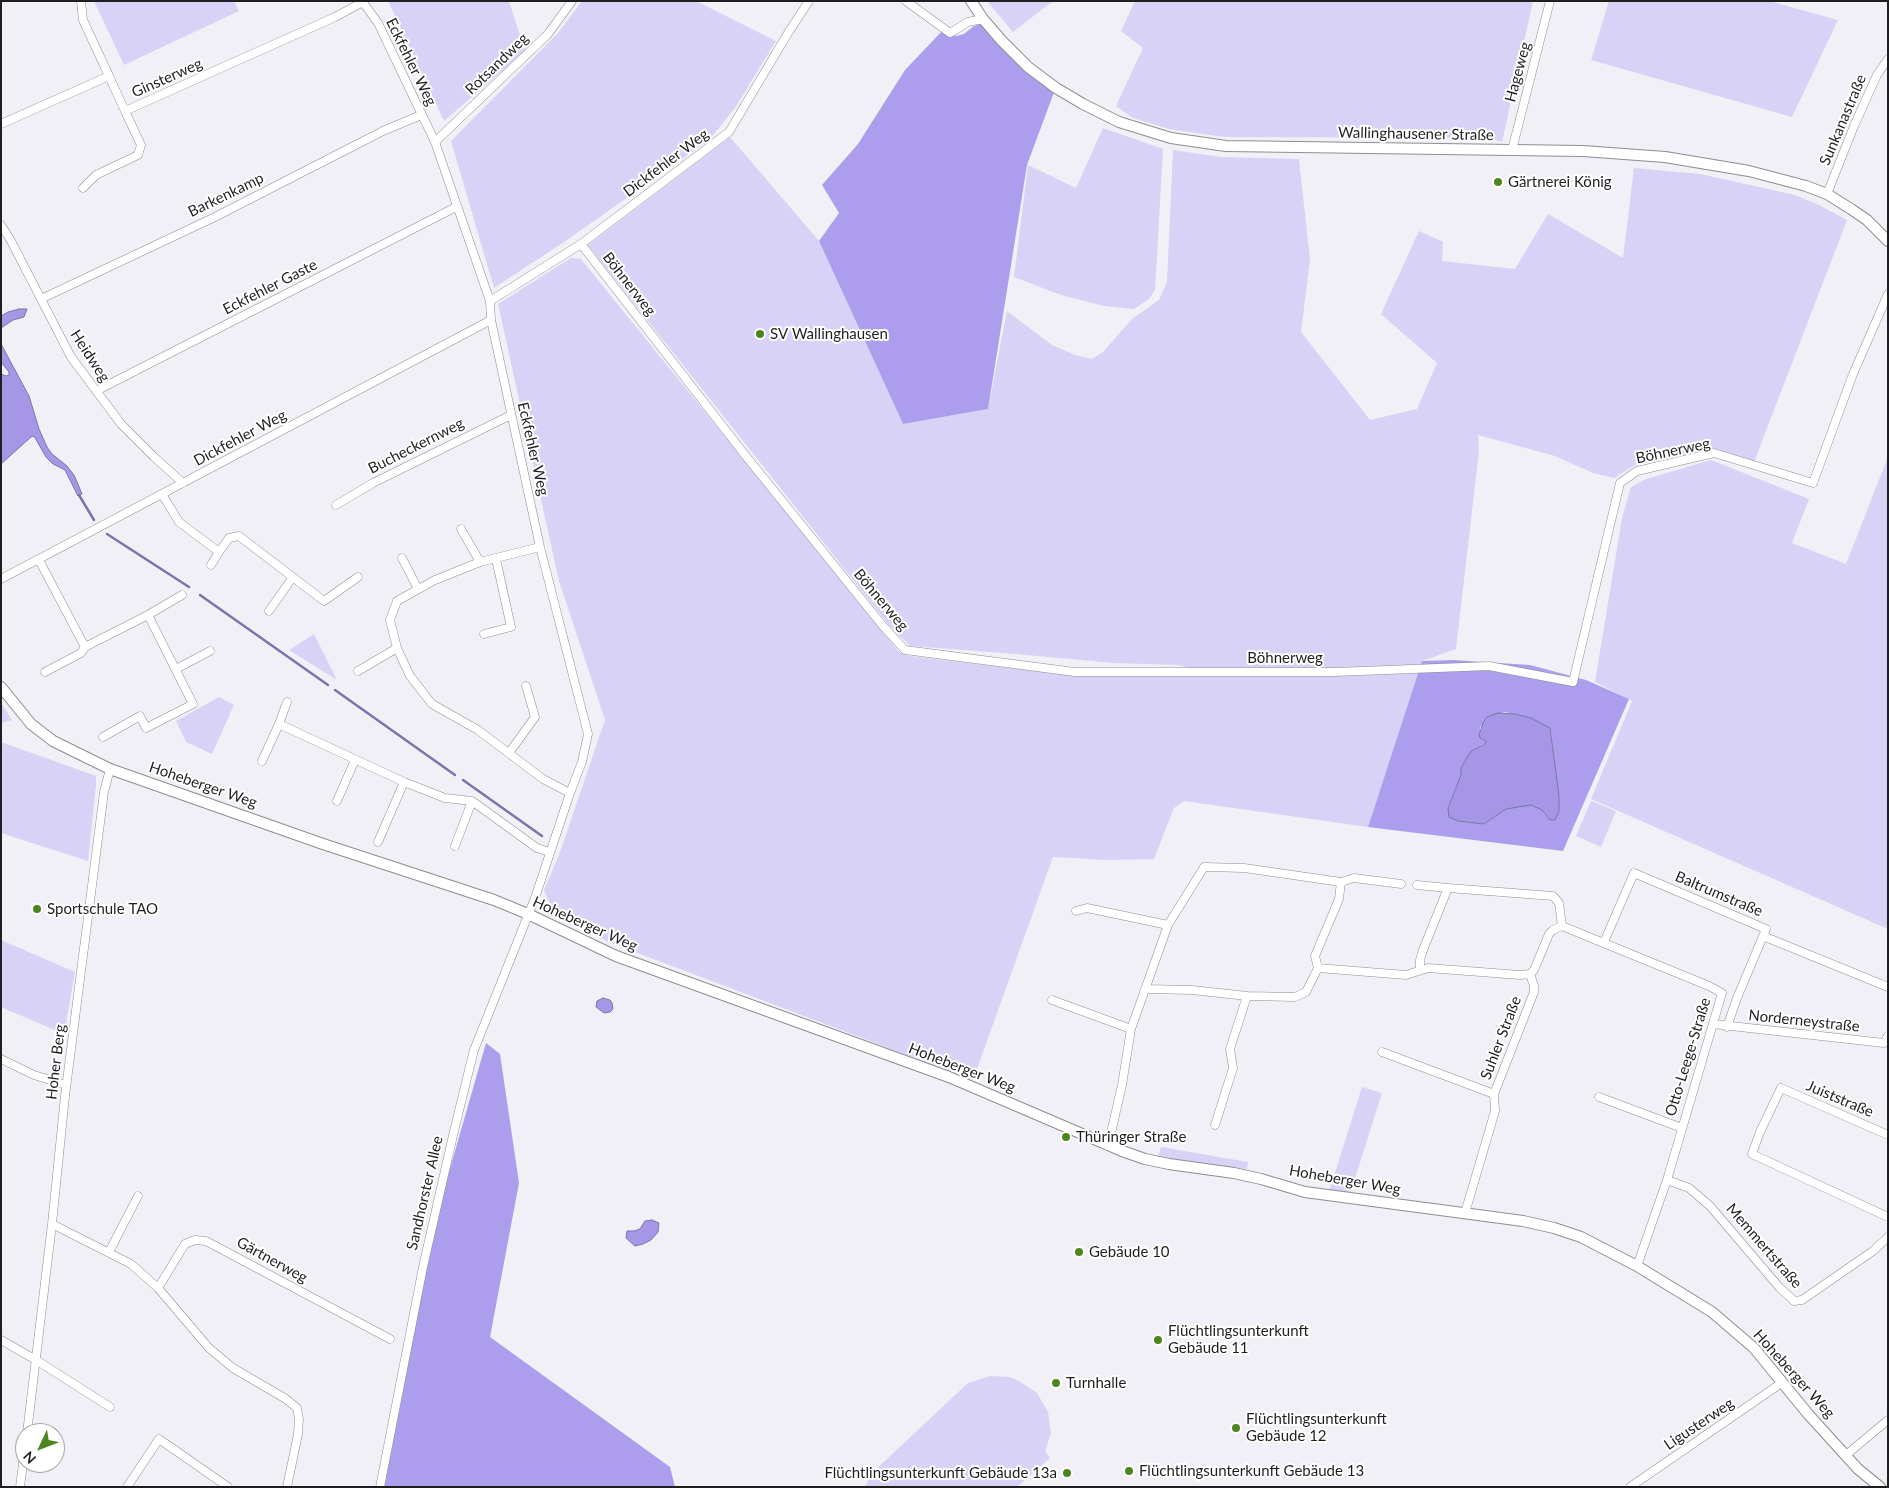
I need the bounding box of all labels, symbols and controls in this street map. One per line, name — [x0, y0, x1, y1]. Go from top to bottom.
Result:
street label: Eckfehler Weg — [382, 15, 440, 109]
street label: Rotsandweg — [462, 29, 532, 99]
street label: Hageweg — [1501, 40, 1535, 104]
street label: Ginsterweg — [129, 54, 205, 102]
street label: Sunkanastraße — [1816, 72, 1870, 168]
street label: Wallinghausener Straße — [1338, 124, 1494, 144]
street label: Dickfehler Weg — [620, 125, 712, 201]
street label: Barkenkamp — [185, 169, 267, 221]
place label: Gärtnerei König — [1508, 173, 1612, 191]
marker: Gärtnerei König — [1492, 176, 1504, 188]
street label: Böhnerweg — [599, 249, 659, 319]
street label: Eckfehler Gaste — [220, 256, 320, 318]
place label: SV Wallinghausen — [770, 325, 888, 343]
street label: Heidweg — [67, 327, 113, 385]
marker: SV Wallinghausen — [754, 328, 766, 340]
street label: Eckfehler Weg — [513, 400, 553, 498]
street label: Dickfehler Weg — [191, 406, 289, 470]
street label: Bucheckernweg — [365, 414, 467, 478]
street label: Böhnerweg — [1634, 434, 1712, 468]
street label: Böhnerweg — [850, 565, 912, 635]
street label: Böhnerweg — [1247, 649, 1323, 667]
street label: Hoheberger Weg — [147, 758, 259, 812]
street label: Baltrumstraße — [1672, 867, 1766, 921]
street label: Hoheberger Weg — [530, 893, 640, 955]
place label: Sportschule TAO — [47, 900, 158, 918]
marker: Sportschule TAO — [31, 903, 43, 915]
street label: Suhler Straße — [1477, 994, 1525, 1082]
street label: Otto-Leege-Straße — [1661, 996, 1715, 1118]
street label: Norderneystraße — [1748, 1006, 1860, 1036]
street label: Hoher Berg — [42, 1023, 70, 1101]
street label: Hoheberger Weg — [906, 1039, 1018, 1097]
street label: Juiststraße — [1804, 1077, 1876, 1121]
place label: Thüringer Straße — [1076, 1128, 1186, 1146]
marker: Thüringer Straße — [1060, 1131, 1072, 1143]
street label: Sandhorster Allee — [403, 1134, 447, 1252]
street label: Hoheberger Weg — [1288, 1161, 1402, 1199]
street label: Memmertstraße — [1722, 1200, 1806, 1292]
street label: Gärtnerweg — [233, 1233, 311, 1287]
place label: Gebäude 10 — [1089, 1243, 1170, 1261]
marker: Gebäude 10 — [1073, 1246, 1085, 1258]
place label: Flüchtlingsunterkunft Gebäude 11 — [1168, 1322, 1309, 1357]
street label: Hoheberger Weg — [1750, 1326, 1838, 1422]
marker: Flüchtlingsunterkunft Gebäude 11 — [1152, 1334, 1164, 1346]
place label: Turnhalle — [1066, 1374, 1126, 1392]
marker: Turnhalle — [1050, 1377, 1062, 1389]
street label: Ligusterweg — [1661, 1394, 1737, 1454]
place label: Flüchtlingsunterkunft Gebäude 12 — [1246, 1410, 1387, 1445]
marker: Flüchtlingsunterkunft Gebäude 12 — [1230, 1422, 1242, 1434]
north arrow — [15, 1423, 65, 1473]
text: N — [20, 1448, 39, 1468]
place label: Flüchtlingsunterkunft Gebäude 13 — [1139, 1462, 1364, 1480]
place label: Flüchtlingsunterkunft Gebäude 13a — [824, 1464, 1057, 1482]
marker: Flüchtlingsunterkunft Gebäude 13 — [1123, 1465, 1135, 1477]
marker: Flüchtlingsunterkunft Gebäude 13a — [1061, 1467, 1073, 1479]

